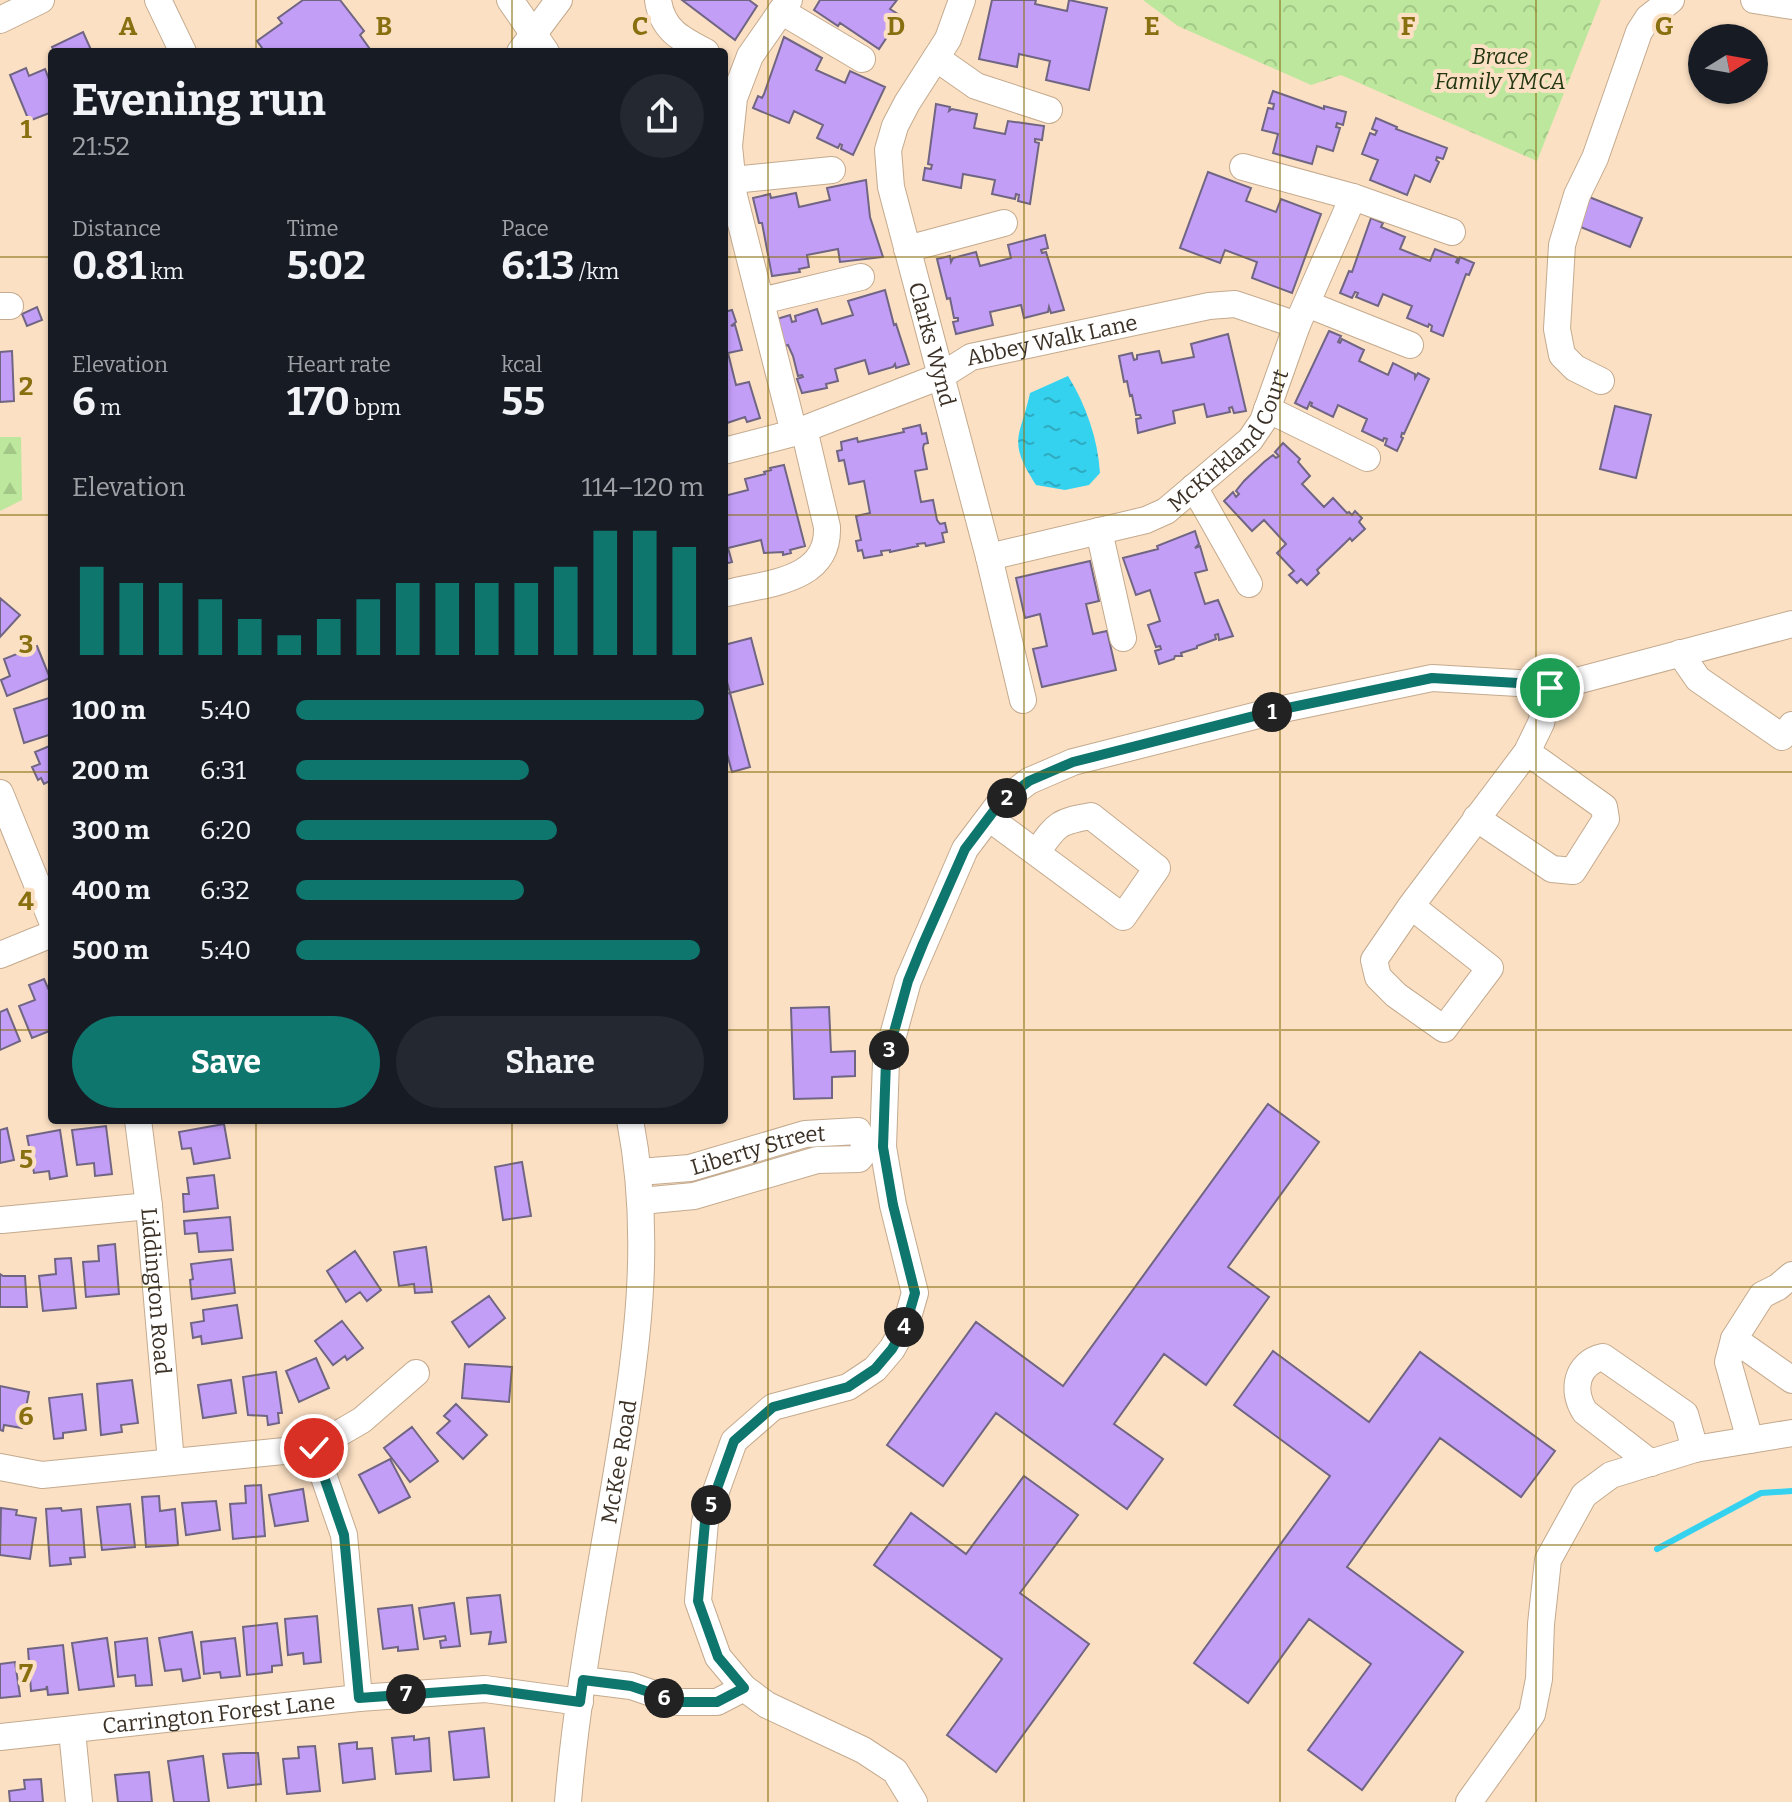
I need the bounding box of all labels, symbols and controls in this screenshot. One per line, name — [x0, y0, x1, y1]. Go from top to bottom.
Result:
text: A — [119, 11, 138, 42]
text: B — [376, 11, 392, 42]
text: C — [632, 11, 648, 42]
text: D — [887, 11, 905, 42]
text: E — [1144, 11, 1160, 42]
text: F — [1401, 11, 1416, 42]
text: G — [1655, 11, 1674, 42]
north arrow — [1688, 24, 1768, 104]
map controls — [1688, 24, 1768, 104]
park label: Brace Family YMCA — [1434, 43, 1566, 95]
text: Evening run — [72, 74, 326, 127]
button: share — [620, 74, 704, 158]
text: 1 — [20, 114, 32, 145]
text: 21:52 — [72, 131, 130, 162]
text: Distance — [72, 215, 161, 242]
text: Time — [287, 215, 339, 242]
text: Pace — [501, 215, 549, 242]
text: 0.81 — [72, 242, 146, 290]
text: 5:02 — [287, 242, 366, 290]
text: 6:13 — [501, 242, 575, 290]
text: km — [146, 258, 184, 285]
text: /km — [575, 258, 619, 285]
street label: Clarks Wynd — [903, 279, 961, 409]
street label: Abbey Walk Lane — [964, 309, 1140, 372]
text: Elevation — [72, 351, 168, 378]
text: Heart rate — [287, 351, 391, 378]
text: kcal — [501, 351, 542, 378]
street label: McKirkland Court — [1162, 366, 1294, 518]
text: 2 — [19, 371, 33, 402]
text: 6 — [72, 378, 96, 426]
text: 170 — [287, 378, 350, 426]
text: 55 — [501, 378, 545, 426]
text: m — [96, 394, 121, 421]
text: bpm — [350, 394, 401, 421]
text: Elevation — [72, 472, 185, 503]
text: 114–120 m — [581, 472, 704, 503]
text: 3 — [19, 629, 33, 660]
pin — [1516, 654, 1584, 722]
icon: arrive — [1528, 666, 1572, 710]
pin: 1 — [1252, 692, 1292, 732]
text: 100 m — [72, 695, 146, 726]
text: 5:40 — [200, 695, 251, 726]
text: 1 — [1267, 698, 1277, 725]
text: 200 m — [72, 755, 149, 786]
text: 6:31 — [200, 755, 246, 786]
pin: 2 — [987, 778, 1027, 818]
text: 2 — [1001, 784, 1013, 811]
text: 300 m — [72, 815, 149, 846]
text: 6:20 — [200, 815, 252, 846]
text: 400 m — [72, 875, 150, 906]
text: 6:32 — [200, 875, 250, 906]
text: 4 — [18, 886, 34, 917]
text: 500 m — [72, 935, 149, 966]
text: 5:40 — [200, 935, 251, 966]
button: Save — [72, 1016, 380, 1108]
button: Share — [396, 1016, 704, 1108]
pin: 3 — [869, 1030, 909, 1070]
text: 3 — [883, 1036, 895, 1063]
street label: Liberty Street — [688, 1120, 826, 1181]
text: 5 — [19, 1144, 33, 1175]
street label: Liddington Road — [135, 1206, 176, 1376]
pin: 4 — [884, 1307, 924, 1347]
text: 4 — [897, 1313, 911, 1340]
street label: McKee Road — [595, 1398, 642, 1526]
text: 6 — [18, 1401, 34, 1432]
pin — [280, 1414, 348, 1482]
icon: check — [292, 1426, 336, 1470]
pin: 5 — [691, 1485, 731, 1525]
text: 5 — [705, 1491, 717, 1518]
text: 7 — [19, 1658, 33, 1689]
pin: 7 — [386, 1674, 426, 1714]
pin: 6 — [644, 1678, 684, 1718]
text: 7 — [400, 1680, 412, 1707]
text: 6 — [657, 1684, 671, 1711]
street label: Carrington Forest Lane — [101, 1688, 337, 1740]

